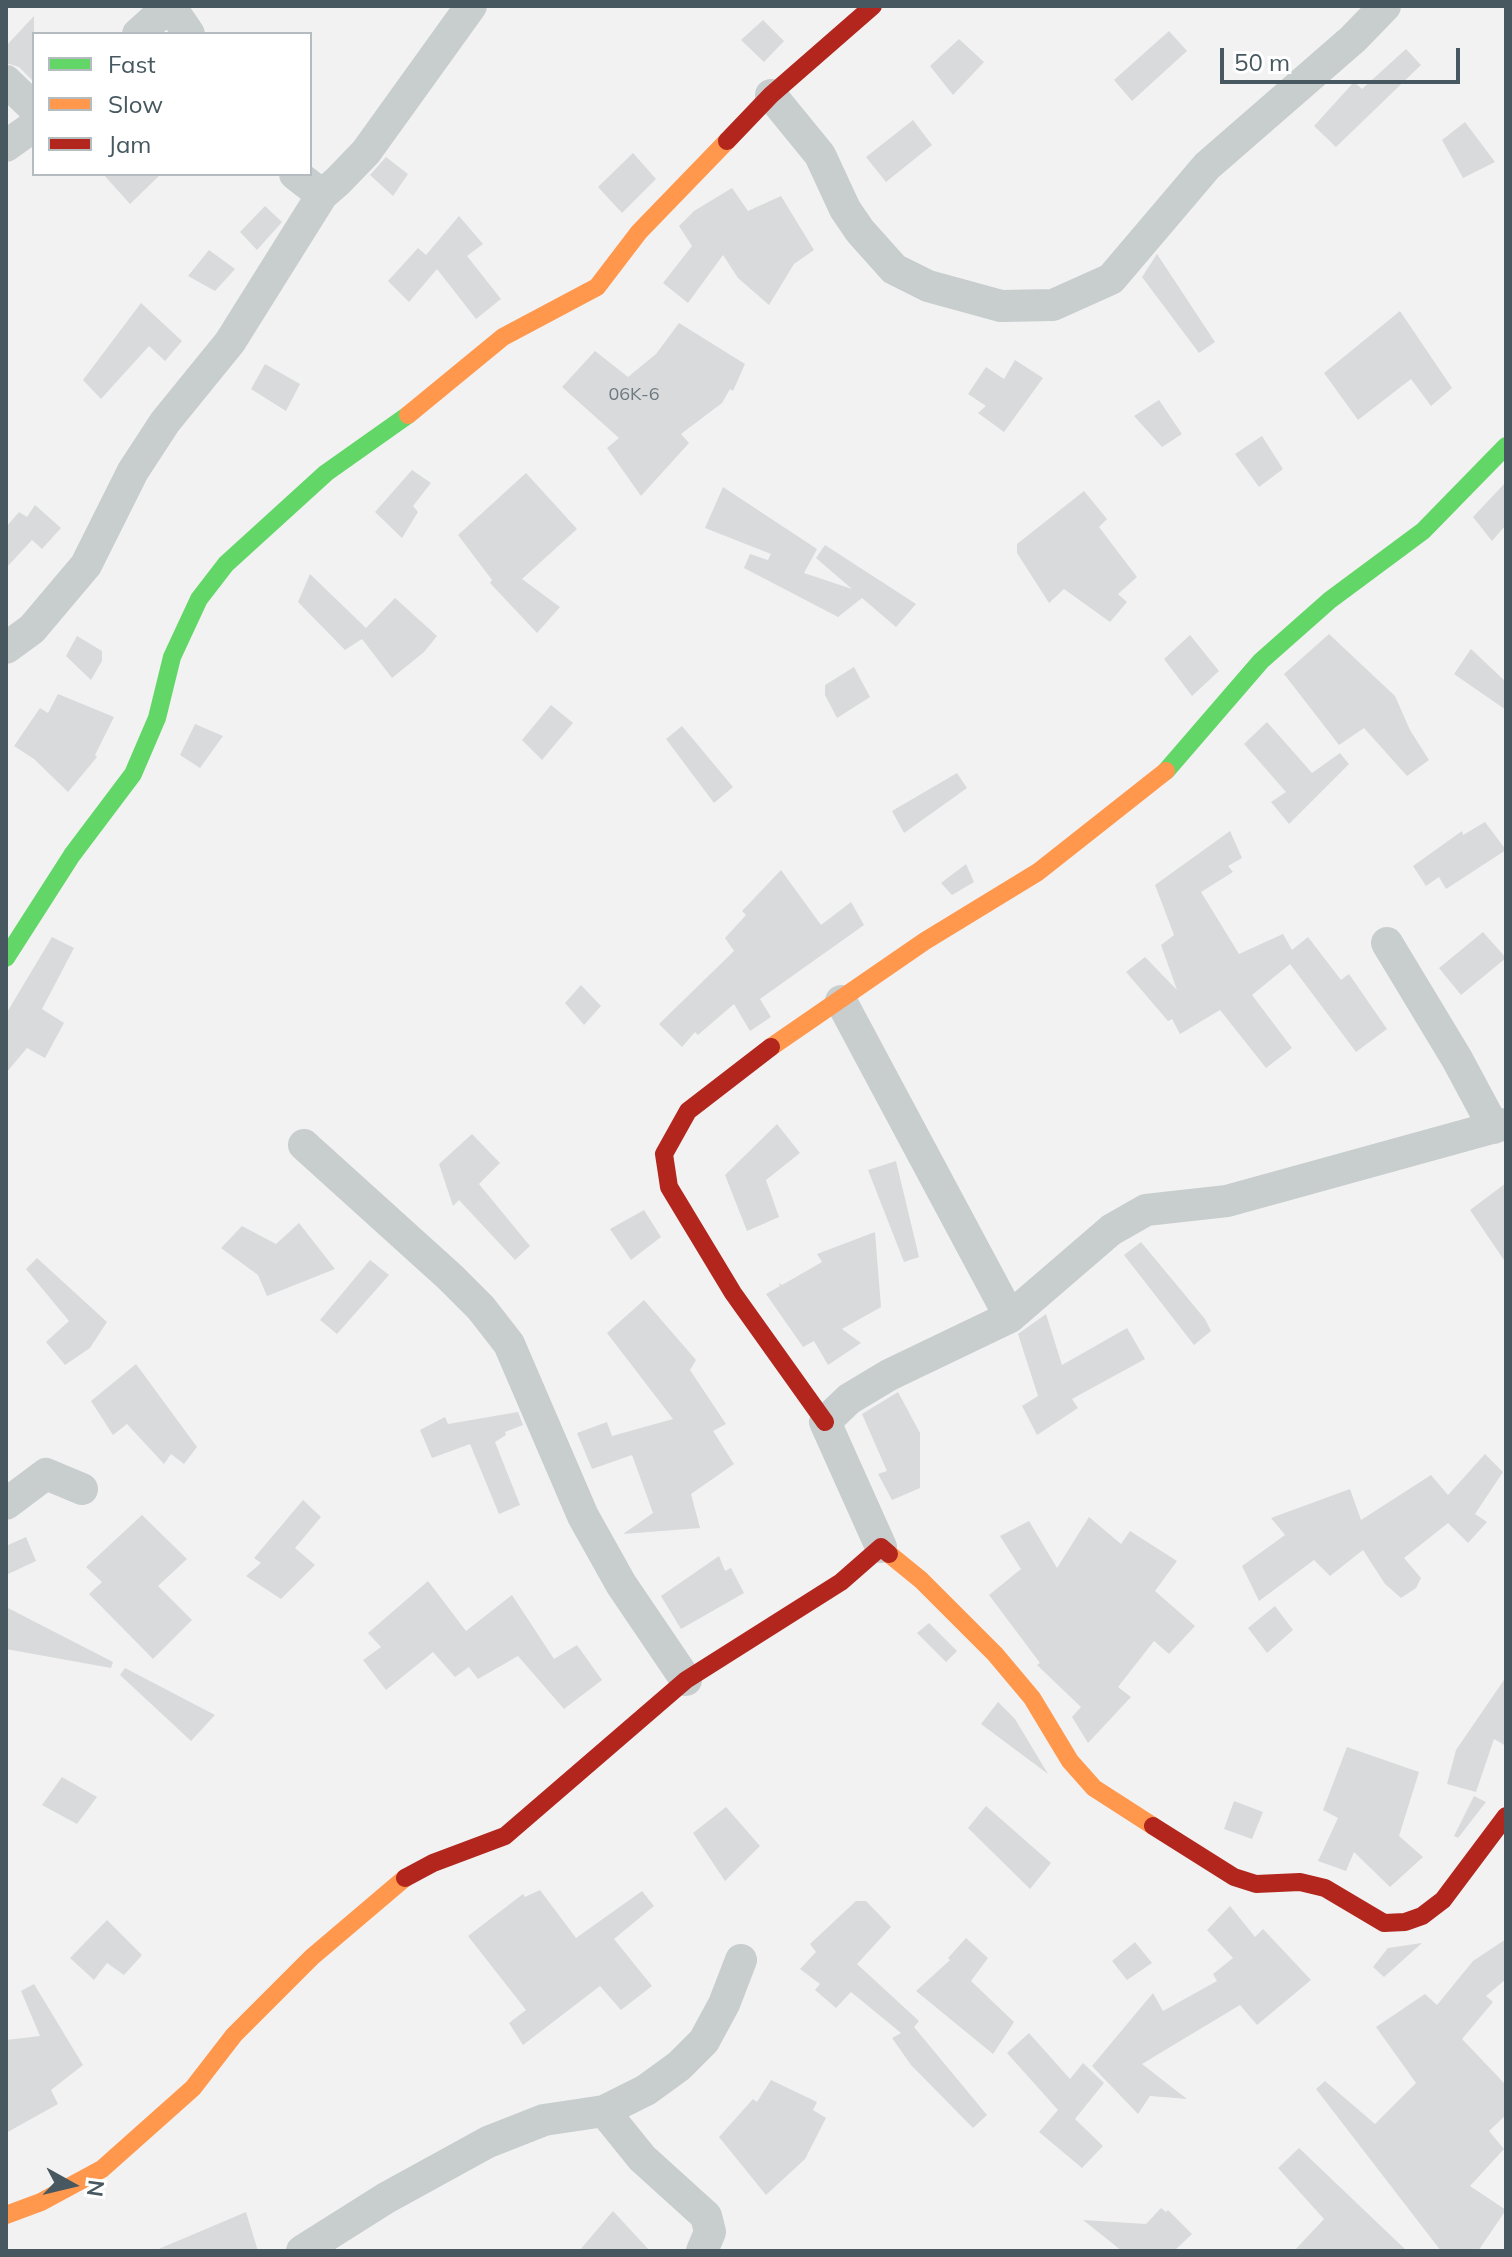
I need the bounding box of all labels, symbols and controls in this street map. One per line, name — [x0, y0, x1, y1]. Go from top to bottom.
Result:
legend — [32, 32, 312, 176]
scale bar — [1224, 32, 1464, 82]
text: 50 m — [1234, 47, 1290, 77]
text: Fast — [108, 49, 156, 79]
text: Slow — [108, 89, 163, 119]
text: Jam — [108, 129, 151, 159]
house number: 06K-6 — [609, 384, 659, 406]
north arrow — [32, 2145, 112, 2225]
text: N — [81, 2178, 111, 2199]

